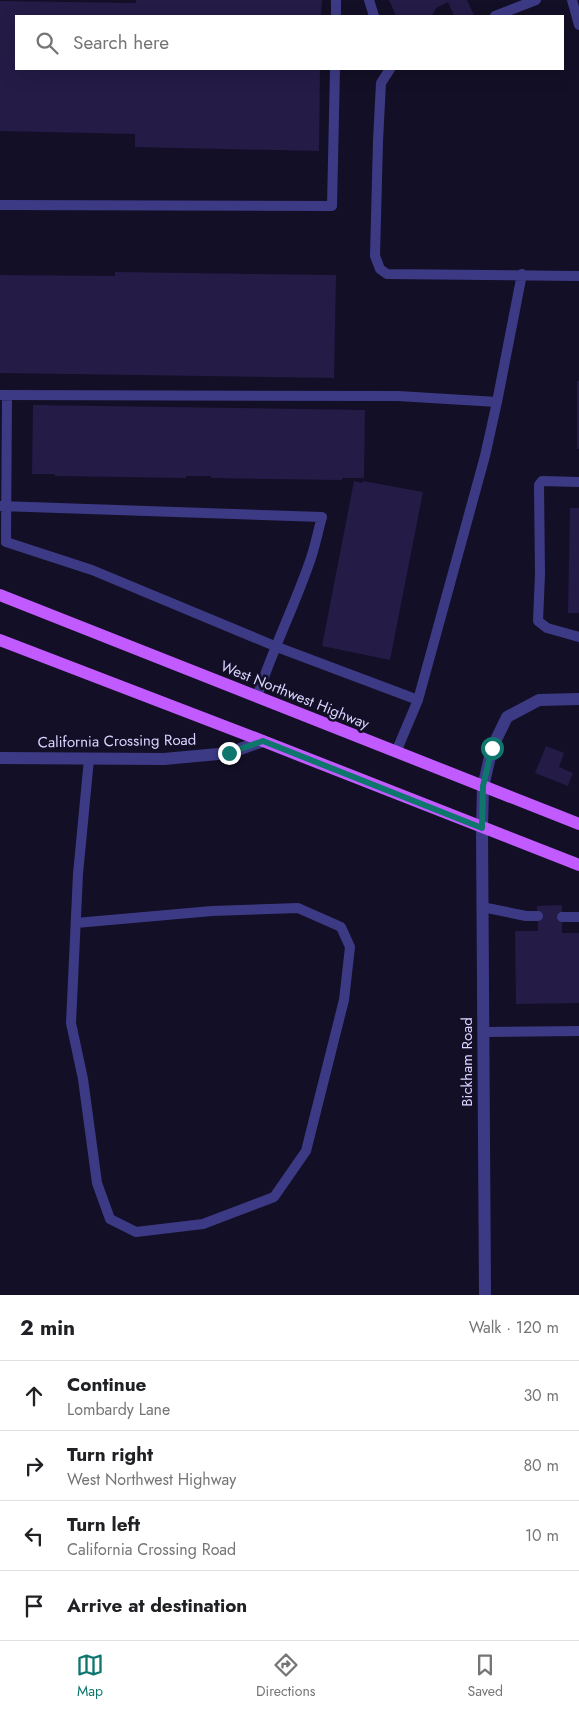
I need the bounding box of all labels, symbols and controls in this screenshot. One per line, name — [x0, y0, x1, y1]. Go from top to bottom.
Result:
search box — [15, 15, 564, 70]
icon: search — [33, 29, 61, 57]
text: Search here — [73, 29, 169, 56]
street label: West Northwest Highway — [217, 655, 373, 735]
street label: California Crossing Road — [38, 729, 196, 753]
route start — [481, 737, 504, 760]
route end — [218, 742, 241, 765]
street label: Bickham Road — [456, 1017, 478, 1107]
text: 2 min — [20, 1313, 75, 1343]
text: Walk · 120 m — [469, 1316, 559, 1339]
text: Continue — [67, 1371, 146, 1398]
icon: ahead — [20, 1382, 48, 1410]
text: 30 m — [523, 1384, 559, 1407]
text: Lombardy Lane — [67, 1398, 170, 1421]
text: Turn right — [67, 1441, 153, 1468]
icon: right — [20, 1452, 48, 1480]
text: 80 m — [523, 1454, 559, 1477]
text: West Northwest Highway — [67, 1468, 236, 1491]
text: Turn left — [67, 1511, 140, 1538]
icon: left — [20, 1522, 48, 1550]
text: 10 m — [525, 1524, 559, 1547]
text: California Crossing Road — [67, 1538, 236, 1561]
icon: arrive — [20, 1592, 48, 1620]
text: Arrive at destination — [67, 1592, 247, 1619]
tab: Map — [76, 1651, 104, 1701]
tab: Directions — [256, 1651, 315, 1701]
tab: Saved — [467, 1651, 503, 1701]

